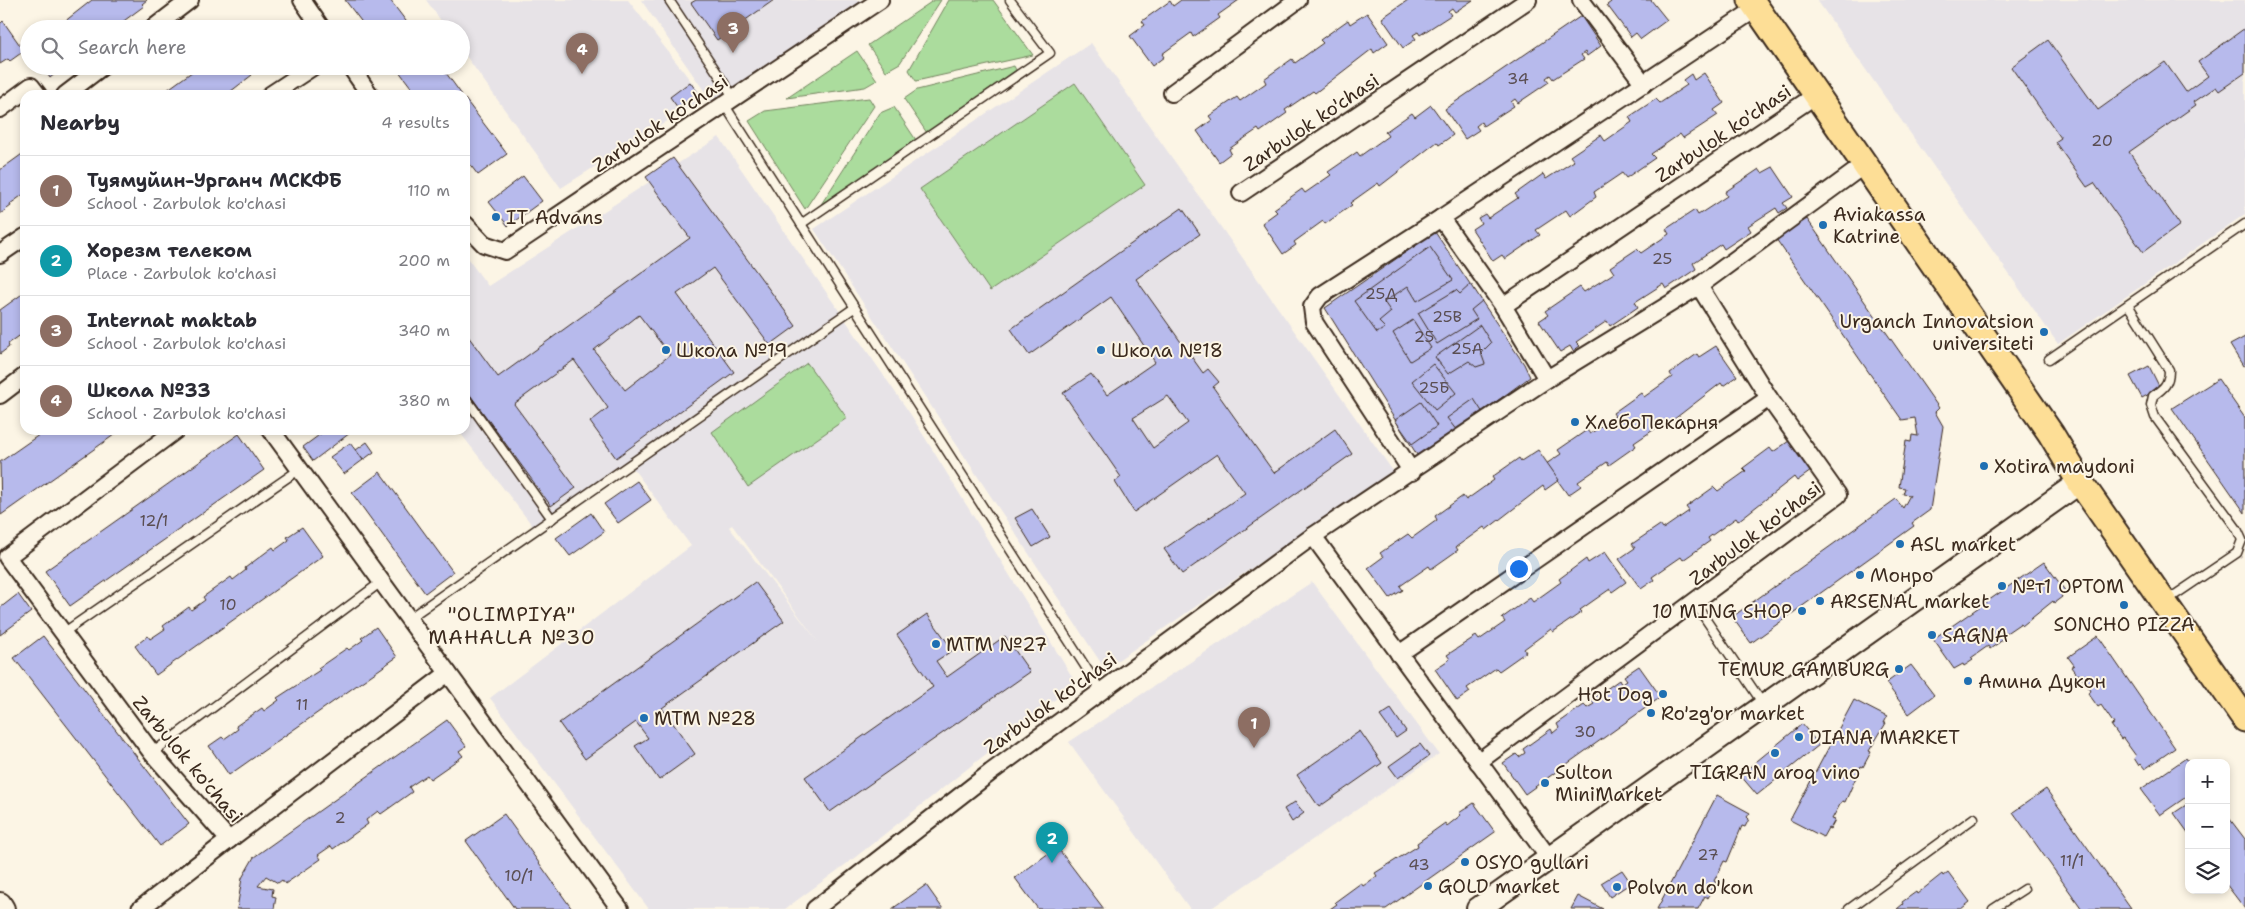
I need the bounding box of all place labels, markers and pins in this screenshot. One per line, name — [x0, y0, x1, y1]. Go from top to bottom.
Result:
pin: 3 — [717, 12, 749, 53]
pin: 4 — [566, 33, 598, 74]
place label: Aviakassa Katrine — [1833, 202, 1926, 249]
place label: IT Advans — [506, 205, 603, 230]
marker: IT Advans — [490, 211, 502, 223]
marker: Aviakassa Katrine — [1817, 219, 1829, 231]
place label: Urganch Innovatsion universiteti — [1839, 309, 2034, 356]
marker: Urganch Innovatsion universiteti — [2038, 326, 2050, 338]
place label: Школа №19 — [676, 338, 788, 363]
place label: Школа №18 — [1111, 338, 1223, 363]
marker: Школа №19 — [660, 344, 672, 356]
marker: Школа №18 — [1095, 344, 1107, 356]
place label: ХлебоПекарня — [1585, 410, 1718, 435]
marker: ХлебоПекарня — [1569, 416, 1581, 428]
place label: Xotira maydoni — [1994, 454, 2135, 479]
marker: Xotira maydoni — [1978, 460, 1990, 472]
place label: ASL market — [1910, 532, 2016, 557]
marker: ASL market — [1894, 538, 1906, 550]
place label: Монро — [1870, 563, 1933, 588]
marker: Монро — [1854, 569, 1866, 581]
place label: №т1 OPTOM — [2012, 574, 2124, 599]
marker: №т1 OPTOM — [1996, 580, 2008, 592]
place label: ARSENAL market — [1830, 589, 1989, 614]
marker: ARSENAL market — [1814, 595, 1826, 607]
place label: 10 MING SHOP — [1652, 599, 1792, 624]
marker: SONCHO PIZZA — [2118, 599, 2130, 611]
marker: 10 MING SHOP — [1796, 605, 1808, 617]
place label: SONCHO PIZZA — [2053, 612, 2195, 637]
place label: SAGNA — [1942, 623, 2009, 648]
marker: SAGNA — [1926, 629, 1938, 641]
place label: MTM №27 — [946, 632, 1047, 657]
marker: MTM №27 — [930, 638, 942, 650]
place label: TEMUR GAMBURG — [1718, 657, 1889, 682]
marker: TEMUR GAMBURG — [1893, 663, 1905, 675]
place label: Амина Дукон — [1978, 669, 2106, 694]
marker: Амина Дукон — [1962, 675, 1974, 687]
place label: Hot Dog — [1578, 682, 1653, 707]
marker: Hot Dog — [1657, 688, 1669, 700]
place label: Ro'zg'or market — [1661, 701, 1805, 726]
place label: MTM №28 — [654, 706, 756, 731]
pin: 1 — [1238, 707, 1270, 748]
marker: Ro'zg'or market — [1645, 707, 1657, 719]
marker: MTM №28 — [638, 712, 650, 724]
place label: DIANA MARKET — [1809, 725, 1960, 750]
marker: DIANA MARKET — [1793, 731, 1805, 743]
marker: TIGRAN aroq vino — [1769, 747, 1781, 759]
place label: Sulton MiniMarket — [1555, 760, 1662, 807]
place label: TIGRAN aroq vino — [1690, 760, 1860, 785]
marker: Sulton MiniMarket — [1539, 777, 1551, 789]
pin: 2 — [1036, 822, 1068, 863]
place label: OSYO gullari — [1475, 850, 1589, 875]
marker: OSYO gullari — [1459, 856, 1471, 868]
place label: GOLD market — [1438, 874, 1560, 899]
place label: Polvon do'kon — [1627, 875, 1753, 900]
marker: GOLD market — [1422, 880, 1434, 892]
marker: Polvon do'kon — [1611, 881, 1623, 893]

